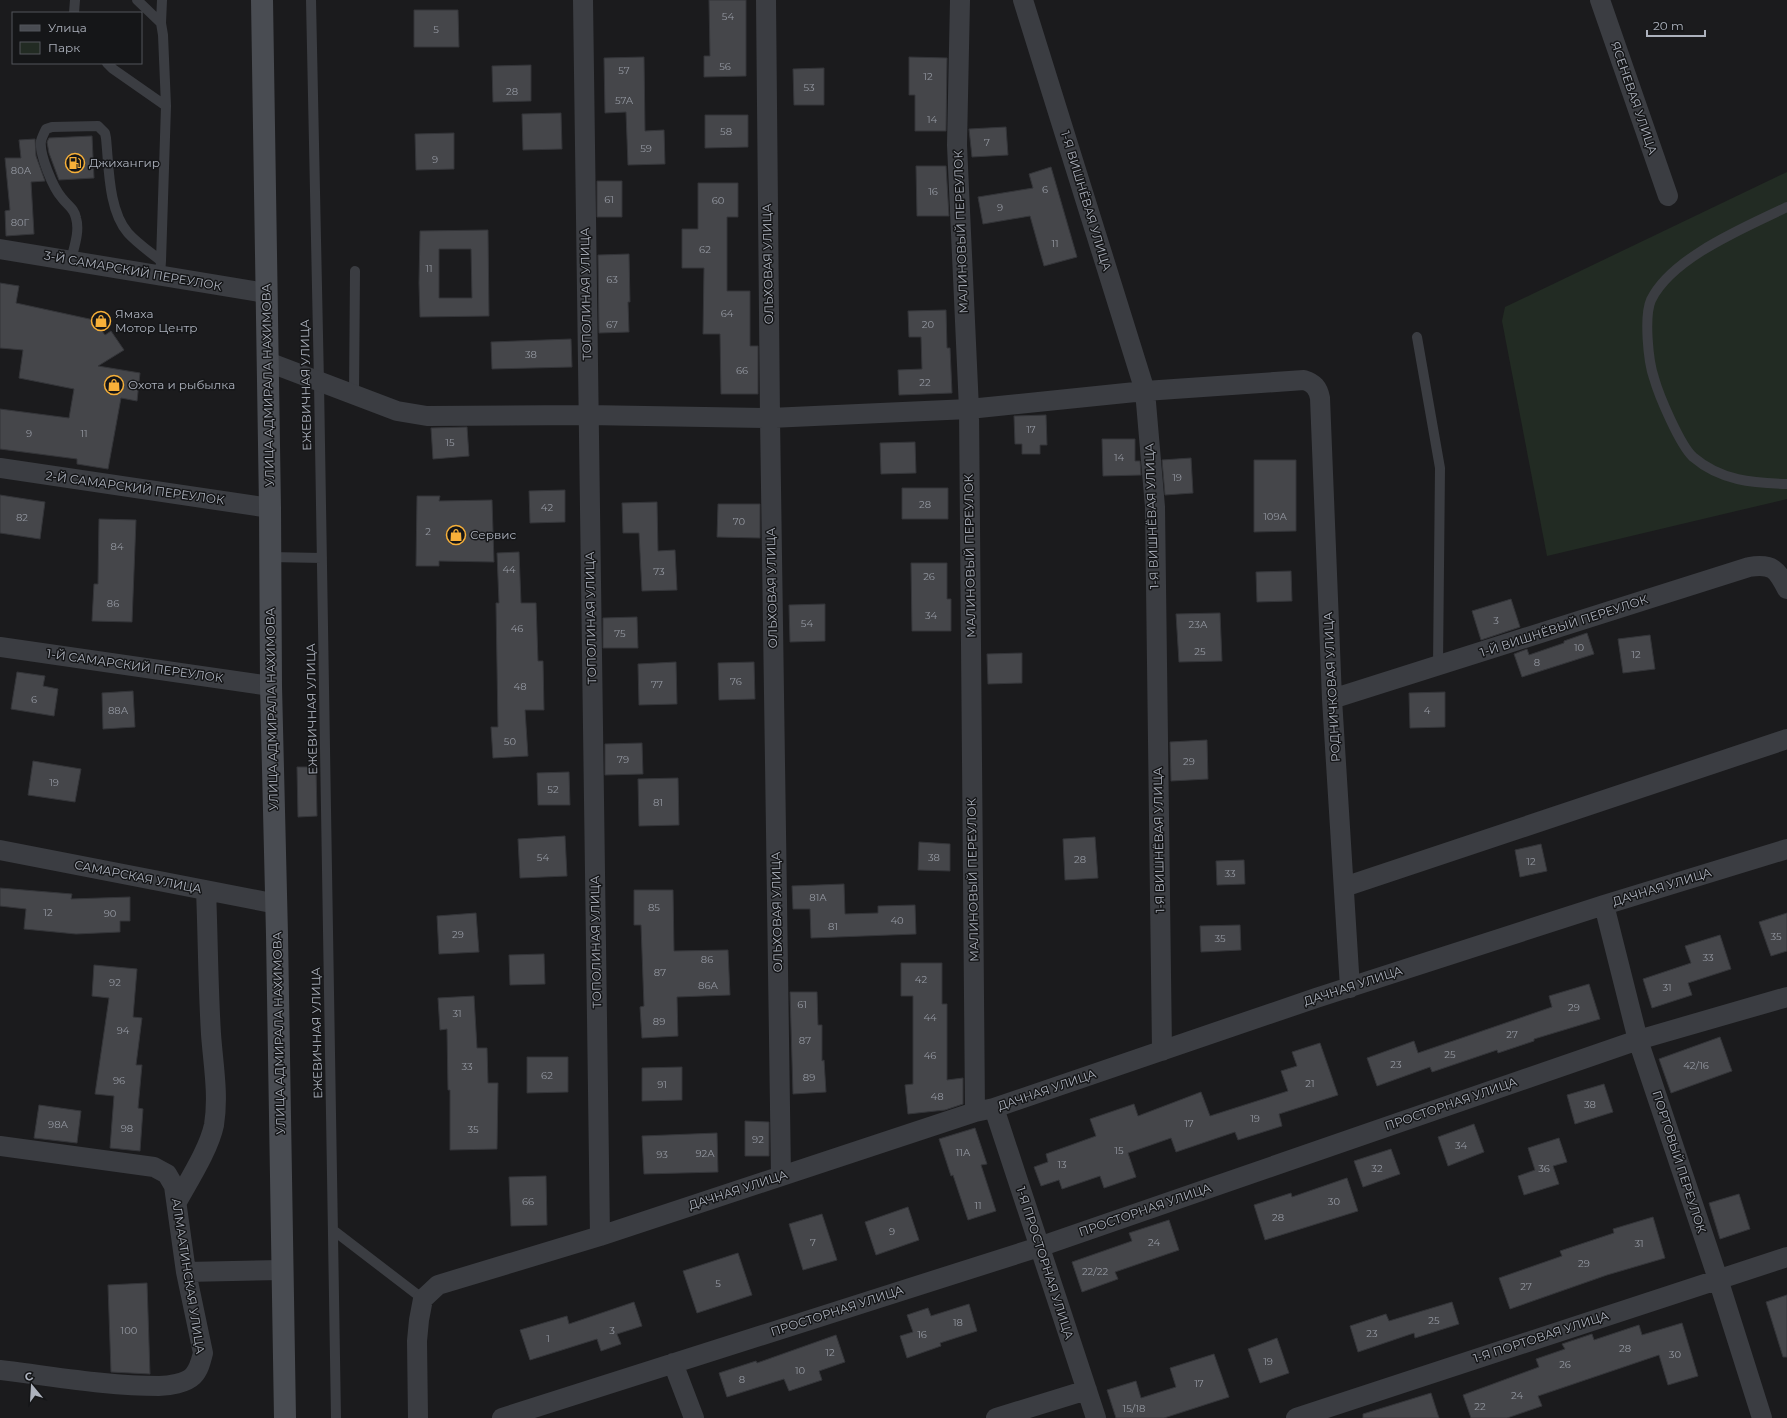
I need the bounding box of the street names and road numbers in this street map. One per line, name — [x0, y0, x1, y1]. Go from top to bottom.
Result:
street label: ЯСЕНЕВАЯ УЛИЦА — [1608, 39, 1661, 156]
street label: 1-Я ВИШНЁВАЯ УЛИЦА — [1058, 129, 1115, 273]
street label: МАЛИНОВЫЙ ПЕРЕУЛОК — [950, 149, 971, 314]
street label: ОЛЬХОВАЯ УЛИЦА — [759, 204, 776, 324]
street label: ТОПОЛИНАЯ УЛИЦА — [577, 227, 594, 360]
street label: 3-Й САМАРСКИЙ ПЕРЕУЛОК — [43, 247, 224, 294]
street label: УЛИЦА АДМИРАЛА НАХИМОВА — [258, 283, 277, 487]
street label: ЕЖЕВИЧНАЯ УЛИЦА — [297, 319, 314, 451]
street label: 1-Я ВИШНЁВАЯ УЛИЦА — [1141, 443, 1162, 589]
street label: 2-Й САМАРСКИЙ ПЕРЕУЛОК — [45, 468, 226, 508]
street label: МАЛИНОВЫЙ ПЕРЕУЛОК — [961, 474, 978, 638]
street label: ОЛЬХОВАЯ УЛИЦА — [763, 528, 780, 648]
street label: ТОПОЛИНАЯ УЛИЦА — [582, 551, 599, 684]
street label: 1-Й ВИШНЁВЫЙ ПЕРЕУЛОК — [1478, 591, 1650, 660]
street label: УЛИЦА АДМИРАЛА НАХИМОВА — [262, 607, 281, 811]
street label: РОДНИЧКОВАЯ УЛИЦА — [1320, 612, 1343, 762]
street label: ЕЖЕВИЧНАЯ УЛИЦА — [303, 643, 320, 775]
street label: 1-Й САМАРСКИЙ ПЕРЕУЛОК — [46, 646, 225, 685]
street label: 1-Я ВИШНЁВАЯ УЛИЦА — [1150, 767, 1167, 913]
street label: МАЛИНОВЫЙ ПЕРЕУЛОК — [964, 798, 981, 962]
street label: ОЛЬХОВАЯ УЛИЦА — [768, 852, 785, 972]
street label: САМАРСКАЯ УЛИЦА — [73, 857, 203, 896]
street label: ДАЧНАЯ УЛИЦА — [1610, 864, 1713, 909]
street label: ТОПОЛИНАЯ УЛИЦА — [587, 875, 604, 1008]
street label: УЛИЦА АДМИРАЛА НАХИМОВА — [269, 931, 288, 1135]
street label: ДАЧНАЯ УЛИЦА — [1302, 962, 1404, 1009]
street label: ЕЖЕВИЧНАЯ УЛИЦА — [308, 967, 325, 1099]
street label: ДАЧНАЯ УЛИЦА — [996, 1066, 1098, 1113]
street label: ПРОСТОРНАЯ УЛИЦА — [1383, 1074, 1519, 1133]
street label: ПОРТОВЫЙ ПЕРЕУЛОК — [1649, 1089, 1710, 1236]
street label: ДАЧНАЯ УЛИЦА — [687, 1166, 789, 1213]
street label: ПРОСТОРНАЯ УЛИЦА — [1077, 1180, 1213, 1239]
street label: 1-Я ПРОСТОРНАЯ УЛИЦА — [1014, 1185, 1077, 1341]
street label: АЛМААТИНСКАЯ УЛИЦА — [169, 1197, 208, 1355]
street label: ПРОСТОРНАЯ УЛИЦА — [768, 1282, 905, 1339]
street label: 1-Я ПОРТОВАЯ УЛИЦА — [1471, 1308, 1610, 1366]

